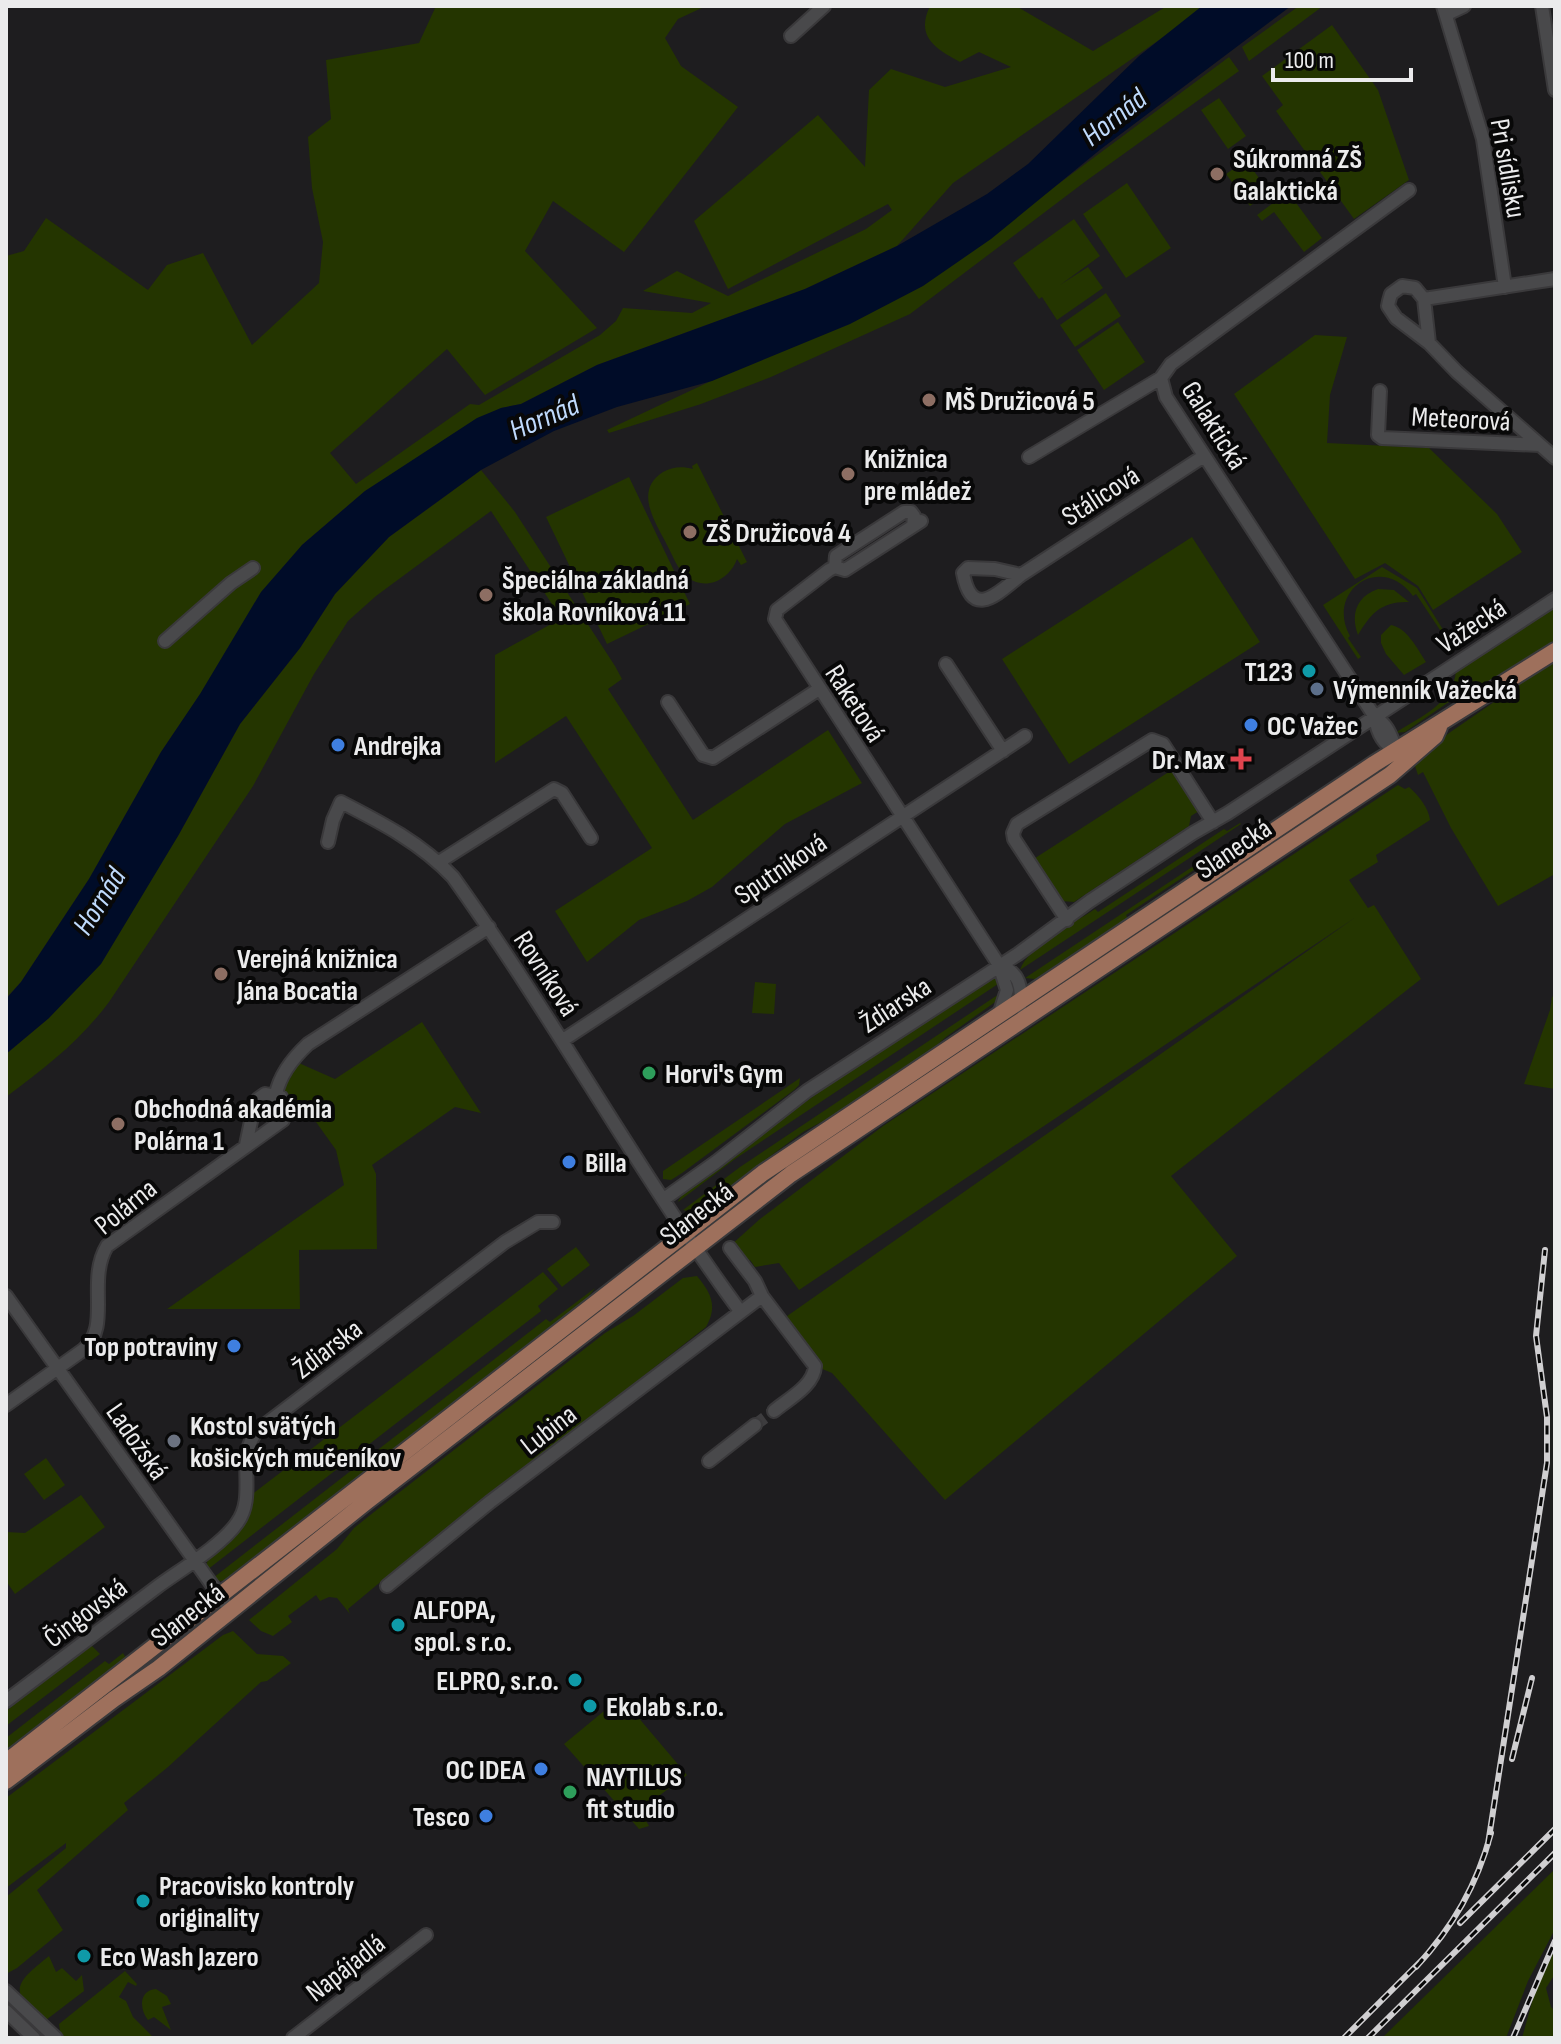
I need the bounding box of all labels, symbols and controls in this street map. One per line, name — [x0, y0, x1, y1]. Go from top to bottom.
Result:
scale bar — [1273, 32, 1411, 82]
text: 100 m — [1285, 46, 1334, 75]
water label: Hornád — [1075, 81, 1155, 154]
street label: Pri sídlisku — [1483, 116, 1532, 220]
place label: Súkromná ZŠ Galaktická — [1233, 143, 1362, 208]
marker: Súkromná ZŠ Galaktická — [1208, 165, 1226, 183]
street label: Galaktická — [1174, 376, 1254, 476]
place label: MŠ Družicová 5 — [945, 385, 1095, 418]
water label: Hornád — [504, 387, 585, 449]
marker: MŠ Družicová 5 — [920, 391, 938, 409]
street label: Meteorová — [1411, 400, 1511, 439]
place label: Knižnica pre mládež — [864, 443, 972, 508]
street label: Stálicová — [1056, 459, 1146, 533]
marker: Knižnica pre mládež — [839, 465, 857, 483]
place label: ZŠ Družicová 4 — [706, 517, 851, 550]
marker: ZŠ Družicová 4 — [681, 523, 699, 541]
place label: Špeciálna základná škola Rovníková 11 — [502, 564, 689, 629]
marker: Špeciálna základná škola Rovníková 11 — [477, 586, 495, 604]
street label: Važecká — [1431, 592, 1513, 661]
place label: T123 — [1244, 656, 1293, 689]
street label: Raketová — [818, 659, 892, 749]
marker: T123 — [1300, 662, 1318, 680]
place label: Výmenník Važecká — [1333, 674, 1517, 707]
marker: Výmenník Važecká — [1308, 680, 1326, 698]
place label: OC Važec — [1267, 710, 1359, 743]
marker: OC Važec — [1242, 716, 1260, 734]
place label: Andrejka — [353, 730, 441, 763]
marker: Andrejka — [329, 736, 347, 754]
place label: Dr. Max — [1152, 744, 1225, 777]
marker: Dr. Max — [1232, 750, 1250, 768]
street label: Slanecká — [1190, 812, 1278, 886]
street label: Sputniková — [729, 827, 833, 912]
water label: Hornád — [65, 861, 135, 942]
street label: Rovníková — [506, 925, 585, 1023]
place label: Verejná knižnica Jána Bocatia — [236, 943, 398, 1008]
marker: Verejná knižnica Jána Bocatia — [212, 965, 230, 983]
street label: Ždiarska — [854, 970, 937, 1040]
place label: Horvi's Gym — [665, 1058, 783, 1091]
marker: Horvi's Gym — [640, 1064, 658, 1082]
place label: Obchodná akadémia Polárna 1 — [134, 1093, 332, 1158]
marker: Obchodná akadémia Polárna 1 — [109, 1115, 127, 1133]
place label: Billa — [585, 1147, 627, 1180]
marker: Billa — [560, 1153, 578, 1171]
street label: Polárna — [88, 1172, 164, 1242]
street label: Slanecká — [654, 1175, 740, 1253]
street label: Ždiarska — [287, 1313, 369, 1386]
place label: Top potraviny — [84, 1331, 218, 1364]
marker: Top potraviny — [225, 1337, 243, 1355]
street label: Ladožská — [99, 1397, 175, 1486]
street label: Lubina — [514, 1398, 583, 1462]
place label: Kostol svätých košických mučeníkov — [190, 1410, 402, 1475]
marker: Kostol svätých košických mučeníkov — [165, 1432, 183, 1450]
street label: Čingovská — [38, 1571, 134, 1655]
street label: Slanecká — [145, 1576, 231, 1654]
place label: ALFOPA, spol. s r.o. — [413, 1594, 512, 1659]
marker: ALFOPA, spol. s r.o. — [389, 1616, 407, 1634]
place label: ELPRO, s.r.o. — [436, 1665, 559, 1698]
marker: ELPRO, s.r.o. — [566, 1671, 584, 1689]
place label: Ekolab s.r.o. — [606, 1691, 724, 1724]
marker: Ekolab s.r.o. — [581, 1697, 599, 1715]
place label: OC IDEA — [446, 1754, 526, 1787]
marker: OC IDEA — [532, 1760, 550, 1778]
place label: NAYTILUS fit studio — [586, 1761, 682, 1826]
marker: NAYTILUS fit studio — [561, 1783, 579, 1801]
place label: Tesco — [413, 1801, 470, 1834]
marker: Tesco — [477, 1807, 495, 1825]
place label: Pracovisko kontroly originality — [159, 1870, 355, 1935]
marker: Pracovisko kontroly originality — [134, 1892, 152, 1910]
street label: Napájadlá — [300, 1927, 392, 2009]
place label: Eco Wash Jazero — [100, 1941, 259, 1974]
marker: Eco Wash Jazero — [75, 1947, 93, 1965]

